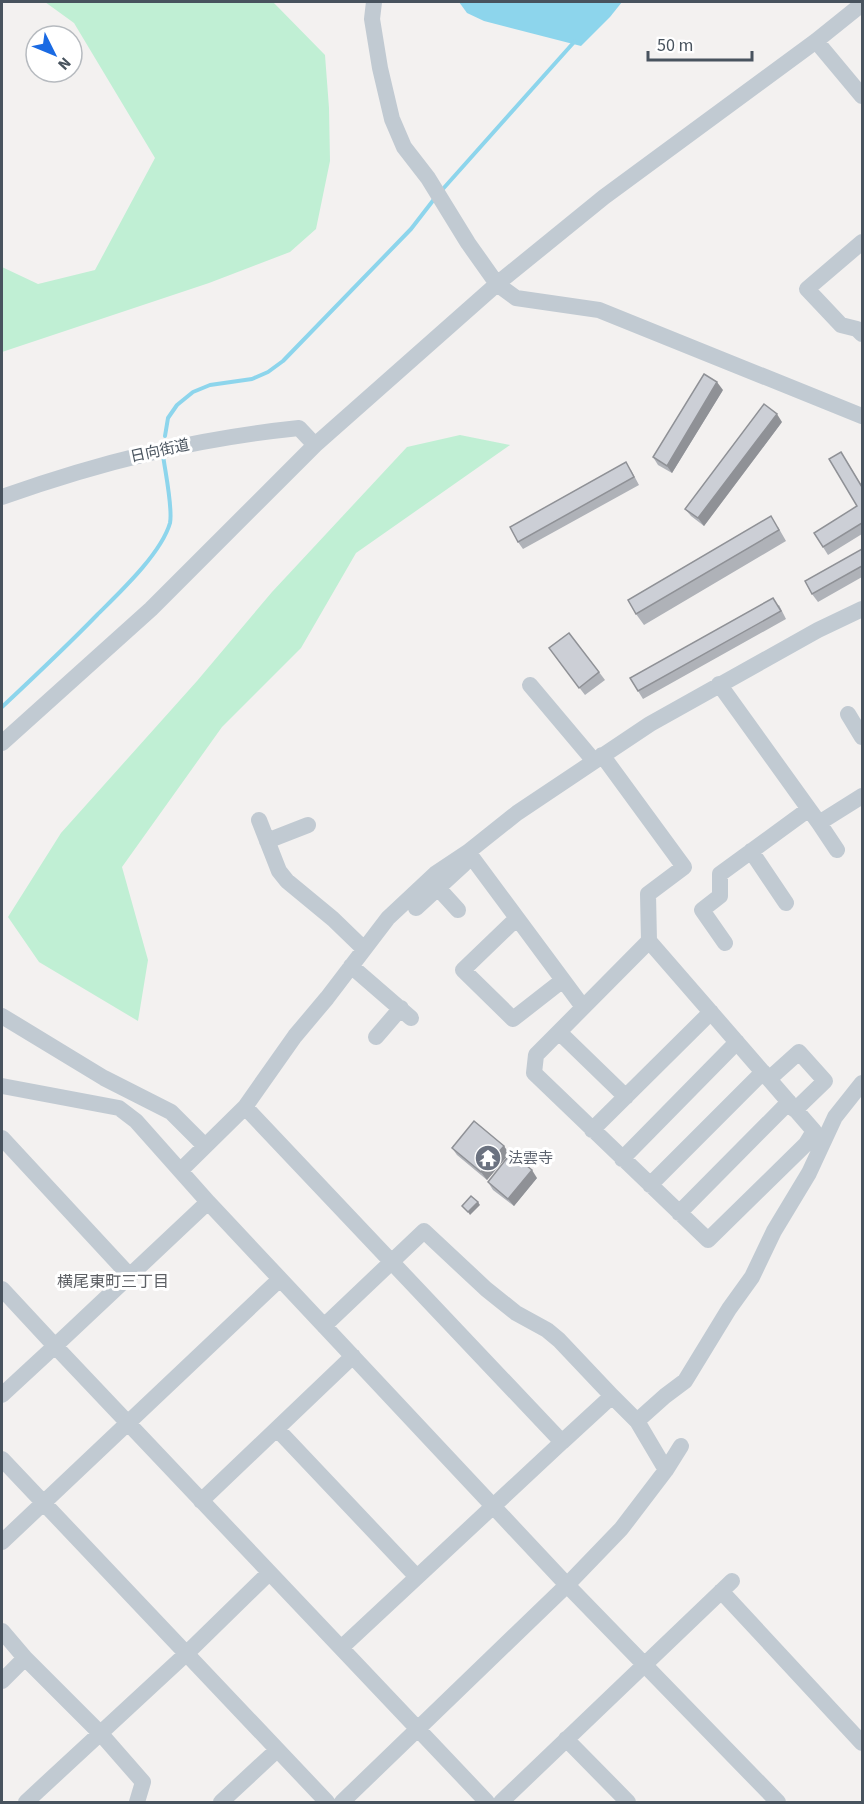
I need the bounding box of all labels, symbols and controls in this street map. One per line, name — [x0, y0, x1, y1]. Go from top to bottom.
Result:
north arrow — [24, 24, 84, 84]
scale bar — [648, 24, 752, 62]
text: 50 m — [657, 33, 693, 58]
text: N — [53, 52, 76, 75]
street label: 日向街道 — [128, 434, 192, 468]
temple icon: 法雲寺 — [473, 1143, 503, 1173]
place label: 法雲寺 — [508, 1148, 553, 1169]
district label: 横尾東町三丁目 — [57, 1271, 169, 1293]

